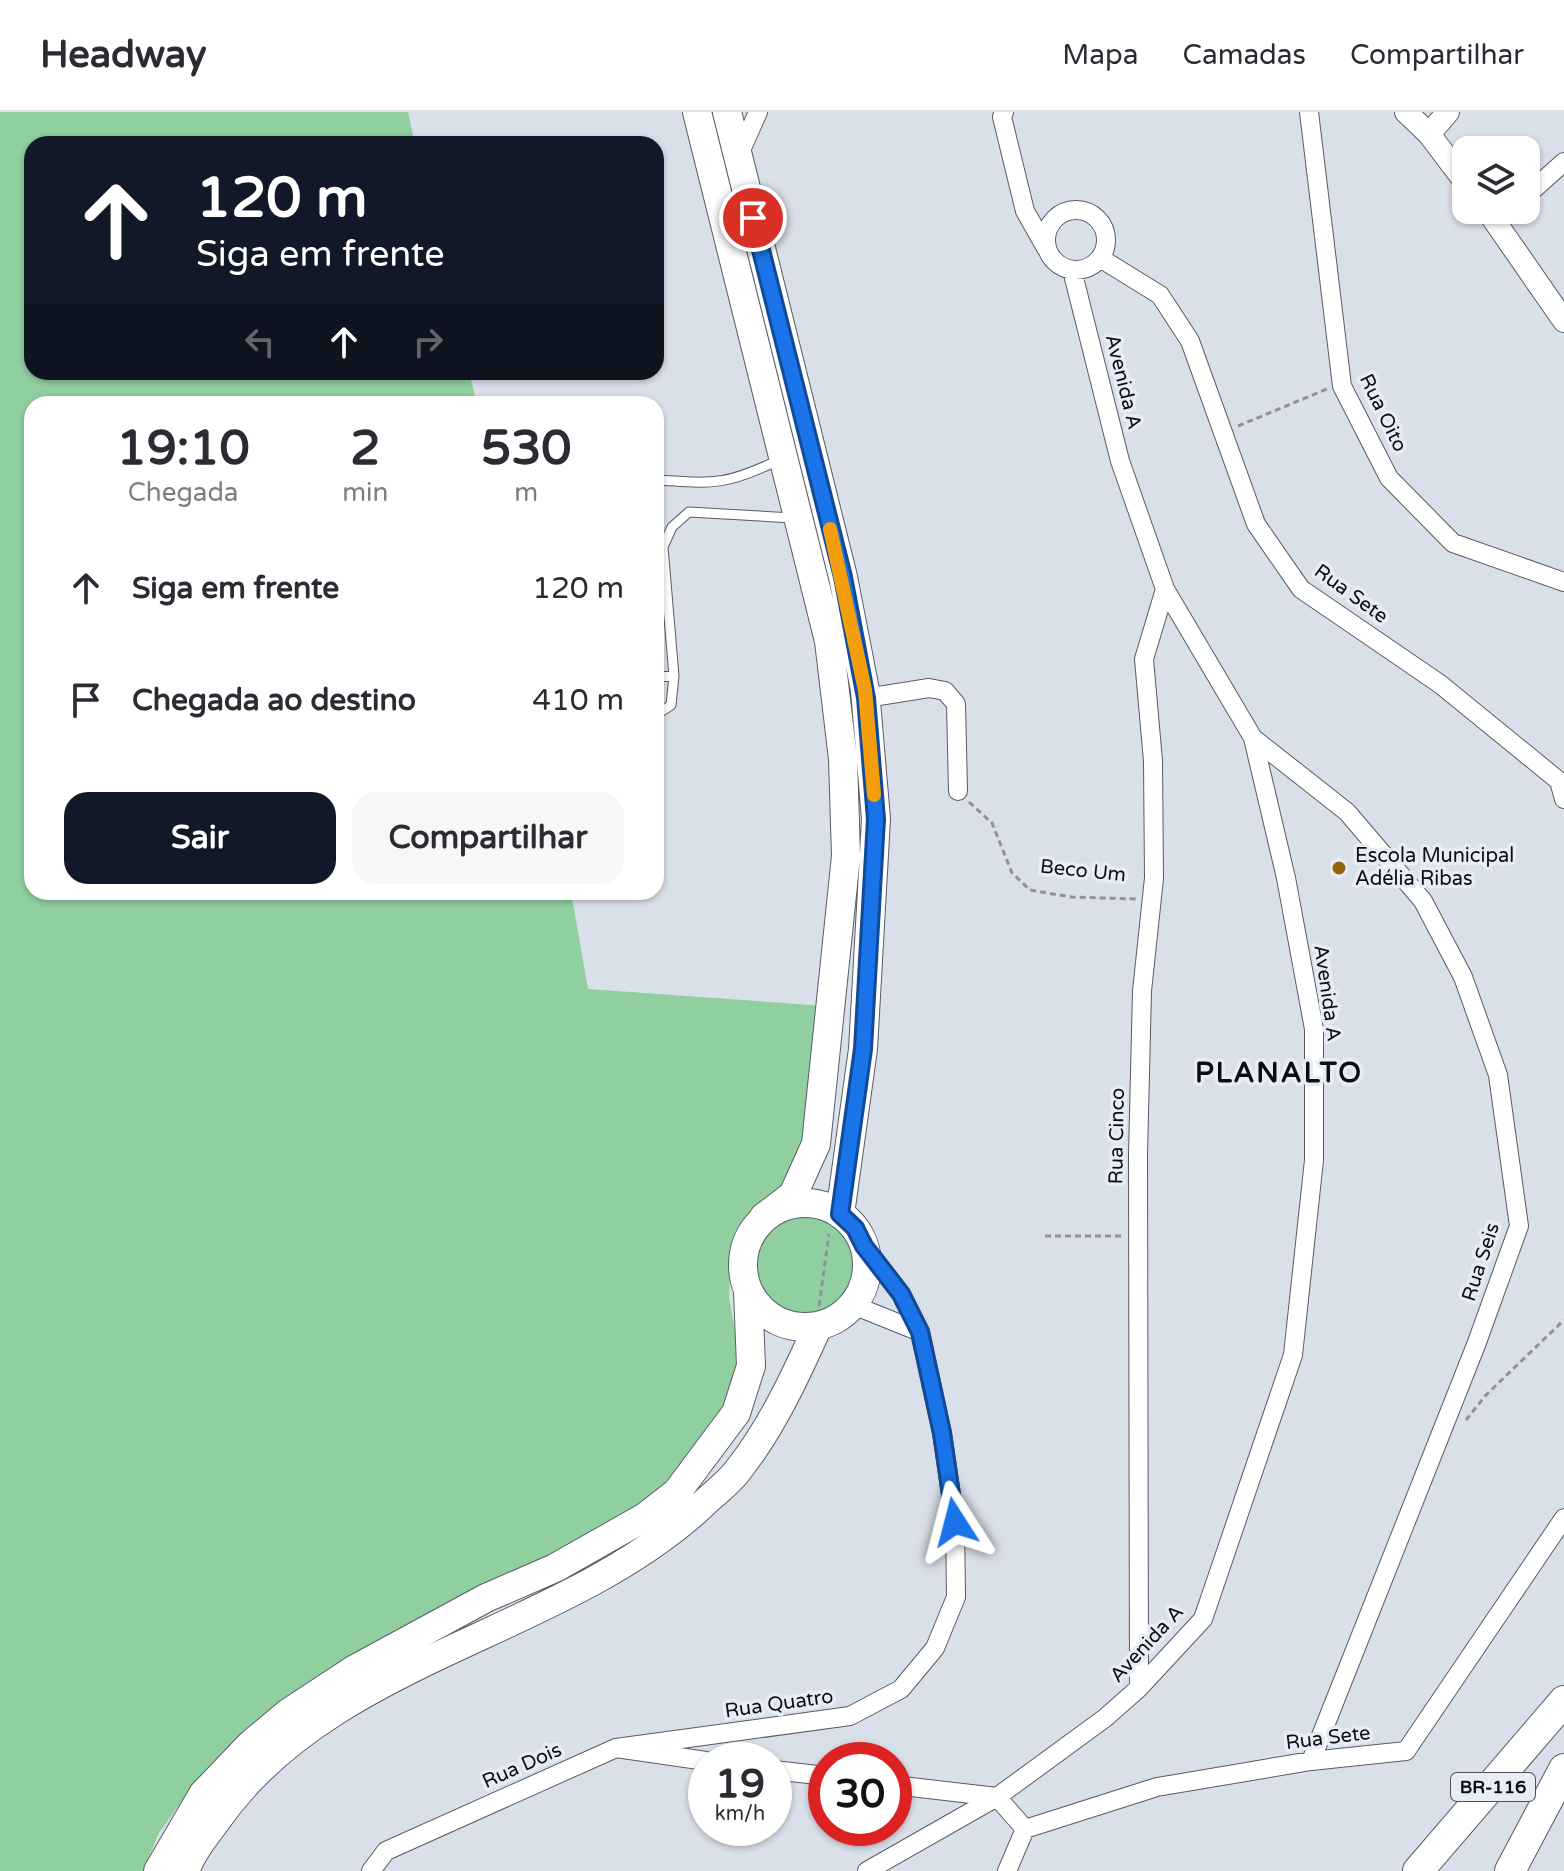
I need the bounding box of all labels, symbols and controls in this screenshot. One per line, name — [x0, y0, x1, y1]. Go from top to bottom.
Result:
text: Headway — [40, 32, 206, 78]
text: Mapa — [1062, 38, 1138, 72]
text: Camadas — [1182, 38, 1306, 72]
text: Compartilhar — [1350, 38, 1524, 72]
map controls — [1452, 136, 1540, 224]
button: layers — [1452, 136, 1540, 224]
text: 120 m — [196, 165, 367, 232]
icon: ahead — [64, 168, 168, 272]
pin — [719, 184, 787, 252]
icon: arrive — [731, 196, 775, 240]
text: Siga em frente — [196, 233, 445, 276]
icon: left — [238, 320, 282, 364]
icon: ahead — [322, 320, 366, 364]
icon: right — [406, 320, 450, 364]
street label: Avenida A — [1100, 332, 1146, 432]
street label: Rua Oito — [1354, 370, 1412, 456]
text: 19:10 — [117, 420, 250, 478]
text: 2 — [350, 420, 380, 478]
text: 530 — [481, 420, 571, 478]
text: Chegada — [128, 477, 238, 508]
text: min — [342, 477, 388, 508]
text: m — [514, 477, 538, 508]
street label: Rua Sete — [1309, 559, 1393, 629]
icon: ahead — [64, 566, 108, 610]
text: Siga em frente — [132, 570, 339, 607]
text: 120 m — [532, 570, 624, 607]
icon: arrive — [64, 678, 108, 722]
text: Chegada ao destino — [132, 682, 416, 719]
text: 410 m — [532, 682, 624, 719]
button: Sair — [64, 792, 336, 884]
button: Compartilhar — [352, 792, 624, 884]
place label: Escola Municipal Adélia Ribas — [1355, 844, 1514, 891]
street label: Beco Um — [1039, 855, 1127, 887]
marker: Escola Municipal Adélia Ribas — [1330, 859, 1348, 877]
street label: Avenida A — [1308, 943, 1346, 1043]
district label: PLANALTO — [1195, 1056, 1363, 1090]
street label: Rua Cinco — [1104, 1087, 1130, 1185]
street label: Rua Seis — [1457, 1220, 1505, 1304]
position arrow — [913, 1480, 997, 1564]
street label: Avenida A — [1105, 1600, 1189, 1688]
street label: Rua Quatro — [723, 1685, 835, 1723]
street label: Rua Sete — [1284, 1721, 1372, 1755]
street label: Rua Dois — [479, 1738, 565, 1794]
speed limit sign: 30 — [808, 1742, 912, 1846]
text: 19 — [715, 1760, 765, 1808]
road number: BR-116 — [1451, 1773, 1535, 1801]
text: km/h — [715, 1802, 765, 1826]

